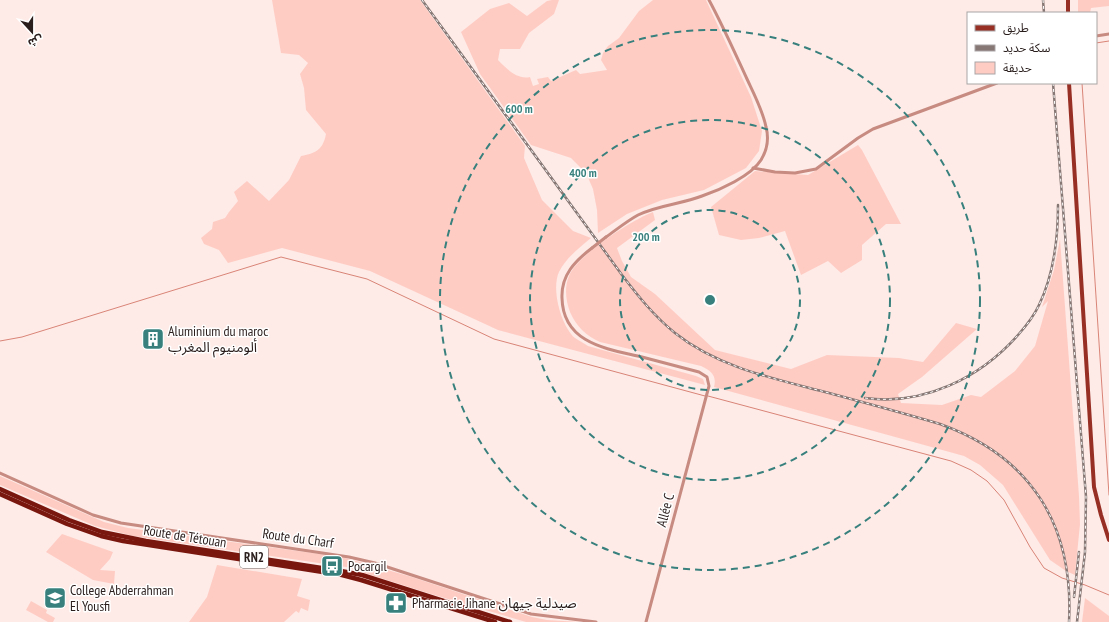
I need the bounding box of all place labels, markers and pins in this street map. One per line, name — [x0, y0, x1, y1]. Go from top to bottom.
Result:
centre of rings — [703, 293, 717, 307]
place label: Aluminium du maroc ألومنيوم المغرب — [168, 322, 268, 358]
building icon: Aluminium du maroc ألومنيوم المغرب — [140, 326, 166, 352]
bus stop icon: Pocargil — [319, 553, 345, 579]
place label: Pocargil — [348, 557, 387, 575]
place label: College Abderrahman El Yousfi — [70, 581, 174, 615]
school or university icon: College Abderrahman El Yousfi — [42, 585, 68, 611]
pharmacy icon: Pharmacie Jihane صيدلية جيهان — [383, 590, 409, 616]
place label: Pharmacie Jihane صيدلية جيهان — [412, 594, 577, 612]

